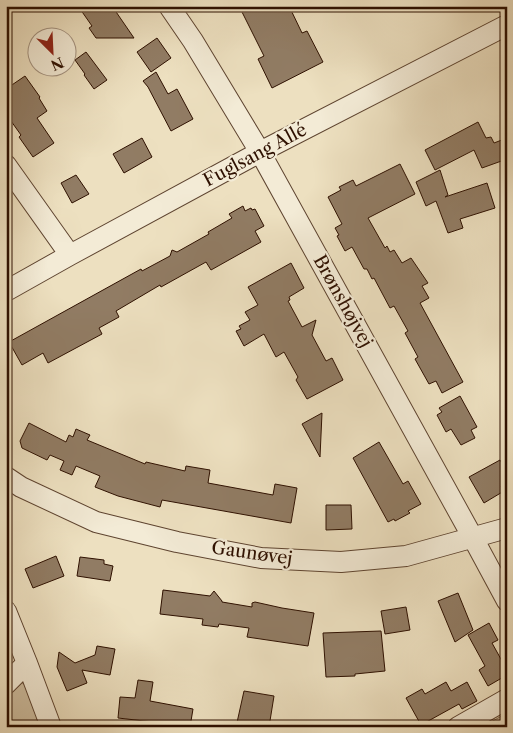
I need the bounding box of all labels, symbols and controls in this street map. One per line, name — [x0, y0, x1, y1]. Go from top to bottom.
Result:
north arrow — [28, 28, 78, 78]
text: N — [48, 53, 67, 75]
street label: Fuglsang Allé — [200, 119, 310, 191]
street label: Brønshøjvej — [309, 251, 377, 351]
street label: Gaunøvej — [210, 536, 294, 570]

